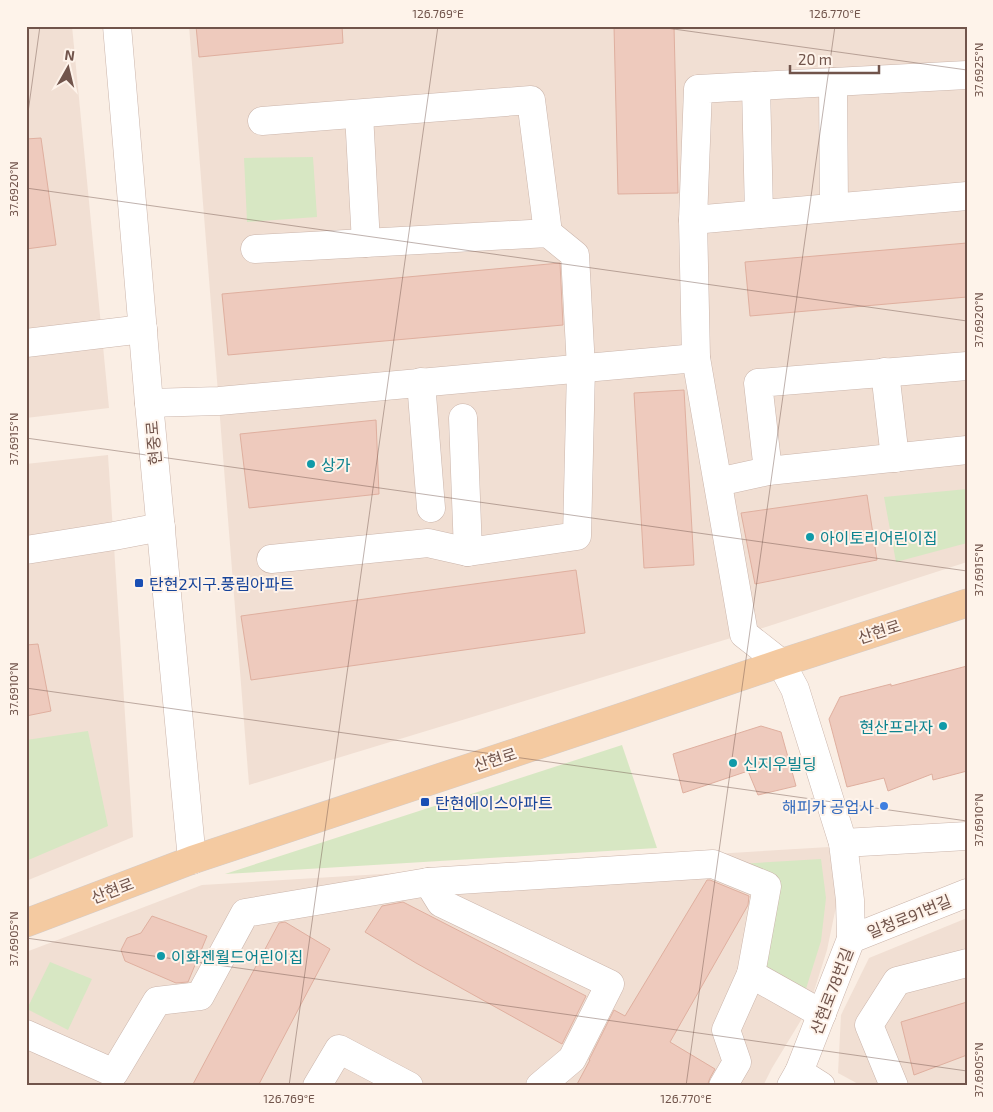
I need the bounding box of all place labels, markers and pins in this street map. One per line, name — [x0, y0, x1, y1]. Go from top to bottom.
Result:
place label: 상가 — [321, 455, 351, 474]
marker: 상가 — [305, 458, 317, 470]
place label: 아이토리어린이집 — [820, 528, 938, 547]
marker: 아이토리어린이집 — [804, 531, 816, 543]
place label: 탄현2지구.풍림아파트 — [149, 574, 294, 593]
marker: 탄현2지구.풍림아파트 — [133, 577, 145, 589]
place label: 현산프라자 — [859, 717, 933, 736]
marker: 현산프라자 — [937, 720, 949, 732]
place label: 신지우빌딩 — [743, 754, 817, 773]
marker: 신지우빌딩 — [727, 757, 739, 769]
place label: 탄현에이스아파트 — [435, 793, 553, 812]
marker: 탄현에이스아파트 — [419, 796, 431, 808]
place label: 해피카 공업사 — [782, 797, 874, 816]
marker: 해피카 공업사 — [878, 800, 890, 812]
place label: 이화젠월드어린이집 — [171, 947, 303, 966]
marker: 이화젠월드어린이집 — [155, 950, 167, 962]

